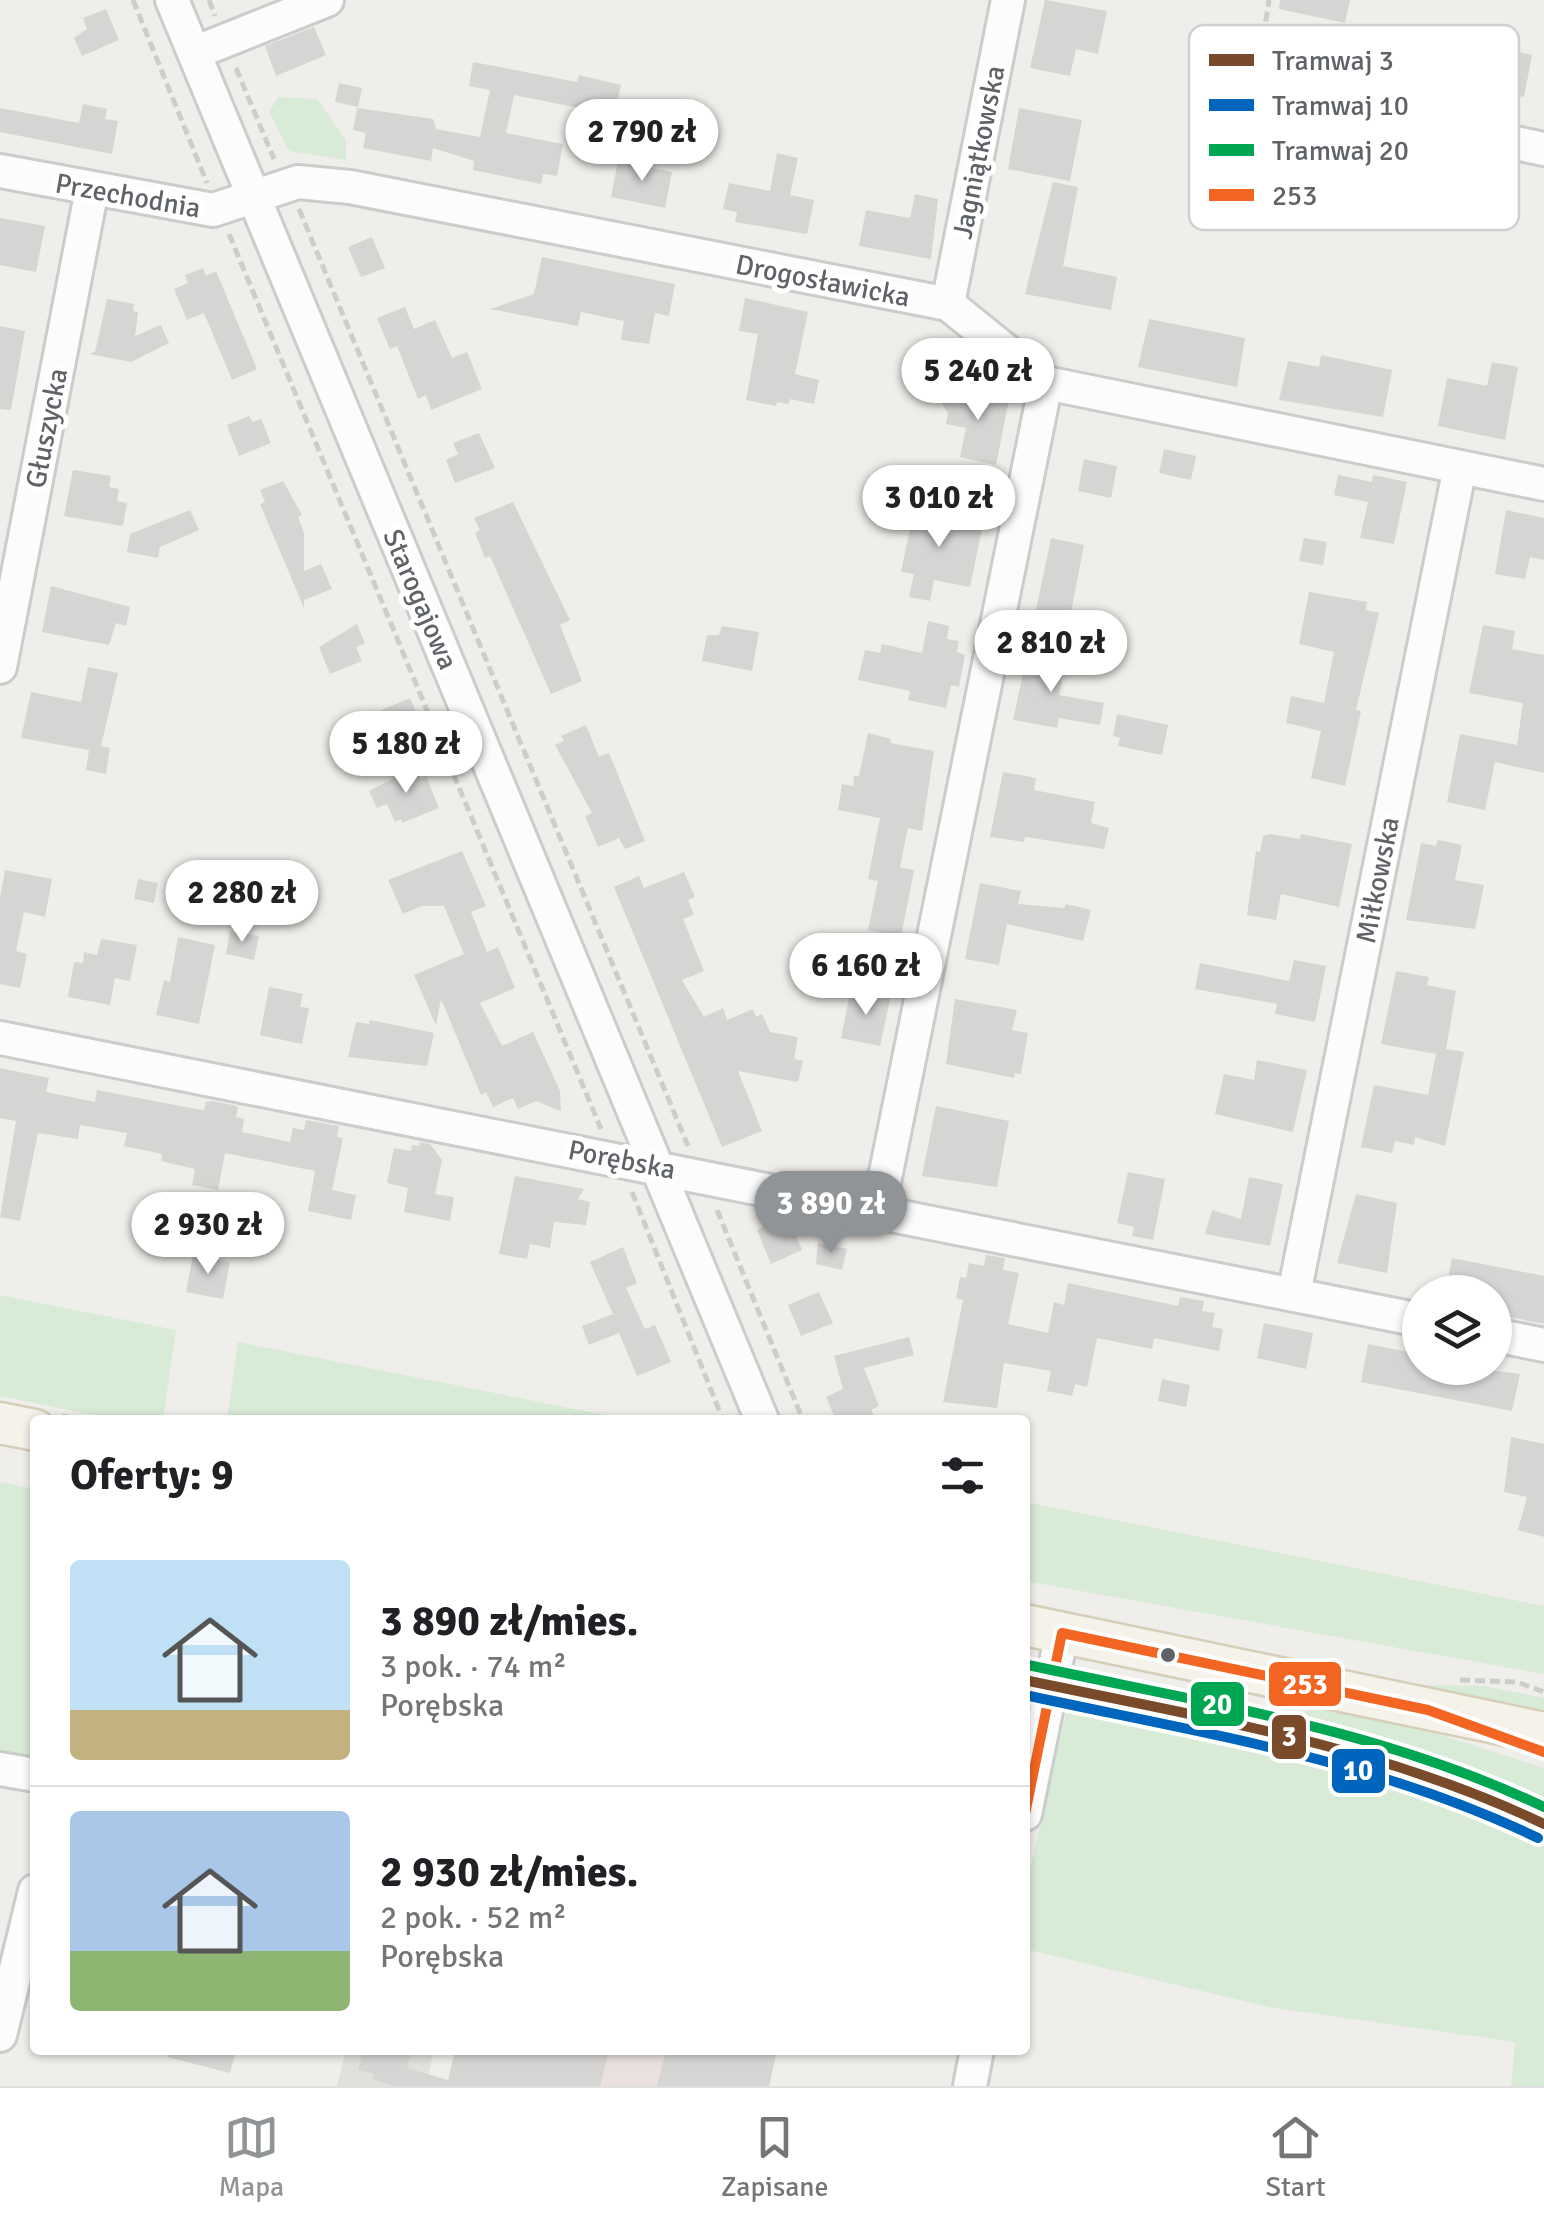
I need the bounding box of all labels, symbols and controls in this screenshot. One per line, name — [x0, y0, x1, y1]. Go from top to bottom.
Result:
legend — [1189, 25, 1519, 230]
text: Tramwaj 3 — [1272, 44, 1394, 78]
street label: Jagniątkowska — [946, 63, 1012, 242]
text: Tramwaj 10 — [1272, 89, 1409, 123]
pin: 2 790 zł — [539, 99, 745, 184]
text: 2 790 zł — [587, 112, 697, 151]
text: Tramwaj 20 — [1272, 134, 1409, 168]
street label: Przechodnia — [52, 166, 203, 225]
text: 253 — [1272, 179, 1317, 213]
street label: Drogosławicka — [733, 247, 913, 315]
pin: 5 240 zł — [875, 338, 1081, 423]
text: 5 240 zł — [923, 351, 1033, 390]
street label: Głuszycka — [19, 365, 75, 491]
pin: 3 010 zł — [836, 465, 1042, 550]
text: 3 010 zł — [884, 478, 994, 517]
street label: Starogajowa — [375, 524, 465, 675]
pin: 2 810 zł — [948, 610, 1154, 695]
text: 2 810 zł — [996, 623, 1106, 662]
pin: 5 180 zł — [303, 711, 509, 796]
text: 5 180 zł — [351, 724, 461, 763]
street label: Miłkowska — [1349, 814, 1407, 946]
pin: 2 280 zł — [139, 860, 345, 945]
text: 2 280 zł — [187, 873, 297, 912]
pin: 6 160 zł — [763, 933, 969, 1018]
text: 6 160 zł — [811, 946, 921, 985]
street label: Porębska — [565, 1133, 678, 1187]
pin: 3 890 zł — [728, 1171, 934, 1256]
text: 3 890 zł — [776, 1184, 886, 1223]
pin: 2 930 zł — [105, 1192, 311, 1277]
text: 2 930 zł — [153, 1205, 263, 1244]
map controls — [1402, 1275, 1512, 1385]
button: layers — [1402, 1275, 1512, 1385]
icon: filters — [935, 1448, 990, 1503]
text: Oferty: 9 — [70, 1450, 234, 1501]
text: 3 890 zł/mies. — [380, 1596, 638, 1647]
icon: home — [150, 1600, 270, 1720]
unlabelled marker — [1158, 1645, 1178, 1665]
text: 3 pok. · 74 m² — [380, 1647, 567, 1686]
line badge: 253 — [1267, 1660, 1343, 1708]
text: 253 — [1282, 1668, 1328, 1702]
line badge: 20 — [1189, 1680, 1246, 1728]
text: Porębska — [380, 1686, 504, 1725]
text: 20 — [1202, 1688, 1232, 1722]
line badge: 3 — [1270, 1713, 1308, 1761]
text: 3 — [1281, 1720, 1297, 1754]
line badge: 10 — [1330, 1747, 1387, 1795]
text: 10 — [1343, 1754, 1373, 1788]
text: 2 930 zł/mies. — [380, 1847, 638, 1898]
icon: home — [150, 1851, 270, 1971]
text: 2 pok. · 52 m² — [380, 1898, 567, 1937]
text: Porębska — [380, 1937, 504, 1976]
tab: Mapa — [218, 2110, 284, 2204]
tab: Zapisane — [721, 2110, 829, 2204]
tab: Start — [1265, 2110, 1326, 2204]

